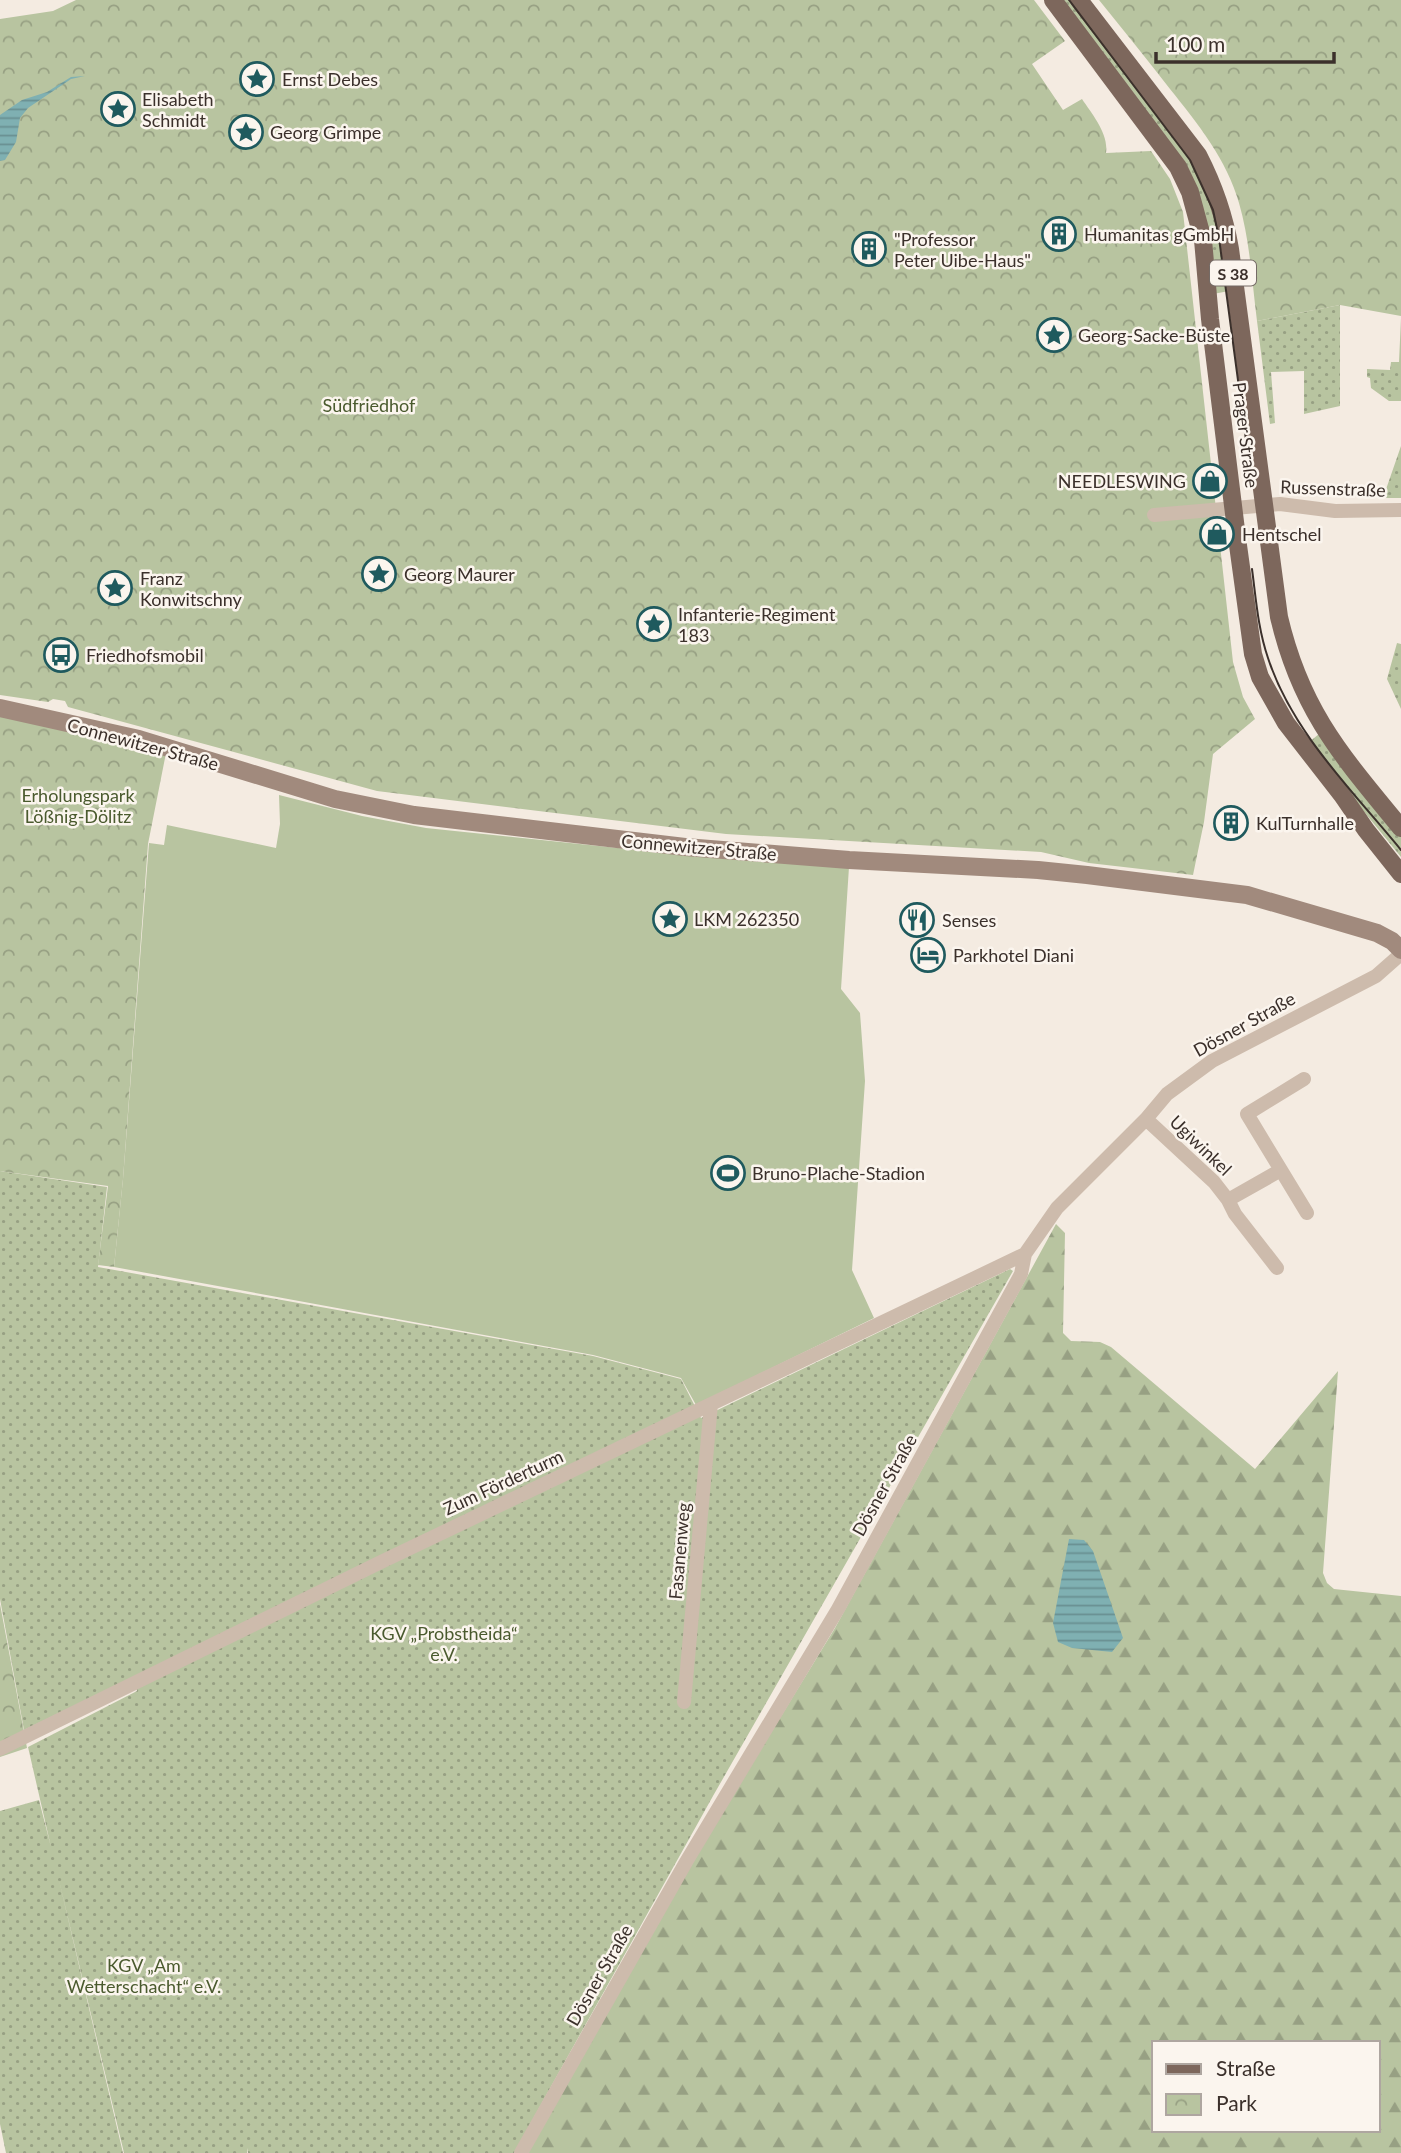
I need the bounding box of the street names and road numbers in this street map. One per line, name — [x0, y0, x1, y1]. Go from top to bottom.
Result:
road number: S 38 — [1210, 260, 1256, 286]
street label: Prager Straße — [1229, 381, 1263, 489]
street label: Russenstraße — [1280, 475, 1386, 501]
street label: Connewitzer Straße — [65, 713, 221, 775]
street label: Connewitzer Straße — [620, 829, 778, 865]
street label: Dösner Straße — [1189, 987, 1299, 1061]
street label: Ugiwinkel — [1166, 1110, 1236, 1180]
street label: Dösner Straße — [847, 1430, 921, 1540]
street label: Zum Förderturm — [440, 1445, 566, 1519]
street label: Fasanenweg — [664, 1502, 694, 1600]
street label: Dösner Straße — [561, 1921, 637, 2029]

